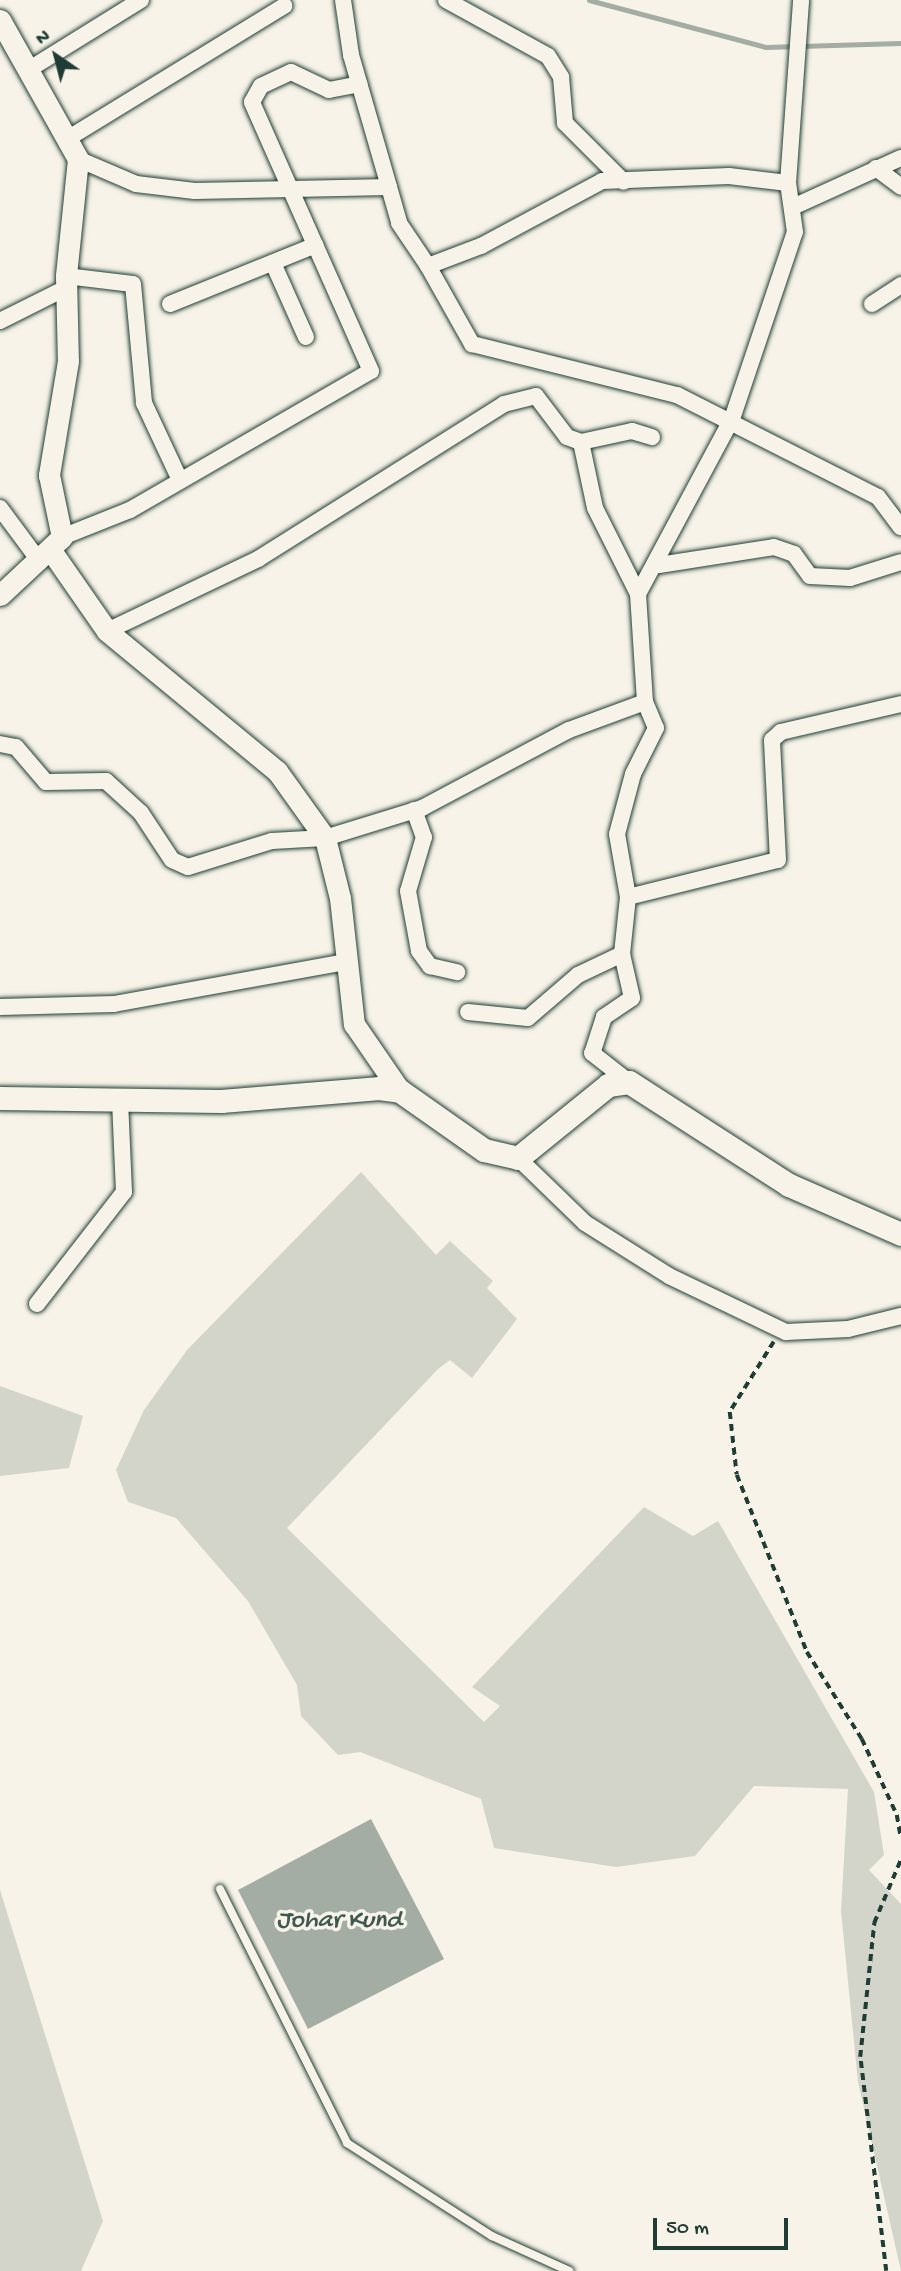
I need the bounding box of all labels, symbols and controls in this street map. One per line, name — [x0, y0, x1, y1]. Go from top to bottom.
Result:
north arrow — [21, 21, 91, 91]
text: N — [32, 25, 55, 51]
water label: Johar Kund — [276, 1906, 402, 1938]
scale bar — [656, 2204, 791, 2248]
text: 50 m — [666, 2217, 709, 2242]

